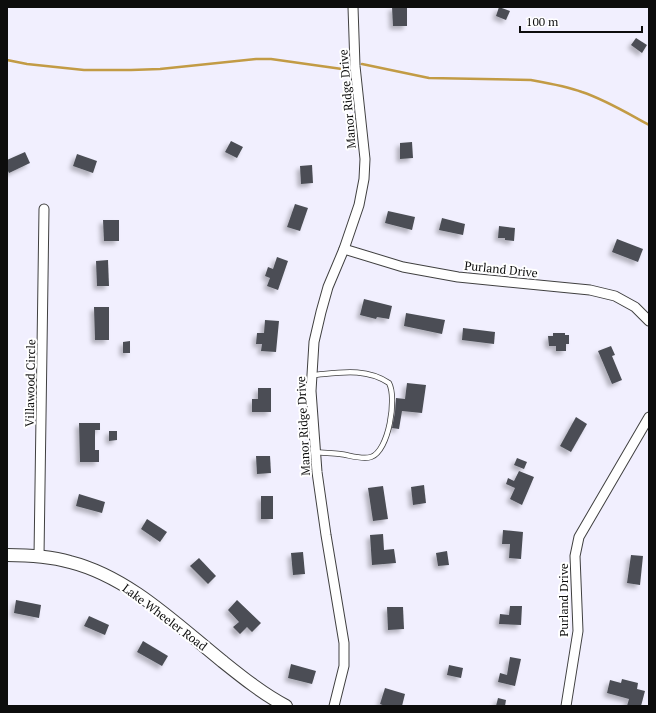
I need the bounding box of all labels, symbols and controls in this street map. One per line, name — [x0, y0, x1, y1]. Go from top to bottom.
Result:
scale bar — [520, 8, 642, 34]
text: 100 m — [526, 14, 559, 29]
street label: Manor Ridge Drive — [335, 49, 359, 149]
street label: Purland Drive — [464, 258, 538, 280]
street label: Villawood Circle — [22, 339, 38, 427]
street label: Manor Ridge Drive — [293, 376, 313, 476]
street label: Purland Drive — [556, 563, 571, 637]
street label: Lake Wheeler Road — [120, 580, 210, 654]

